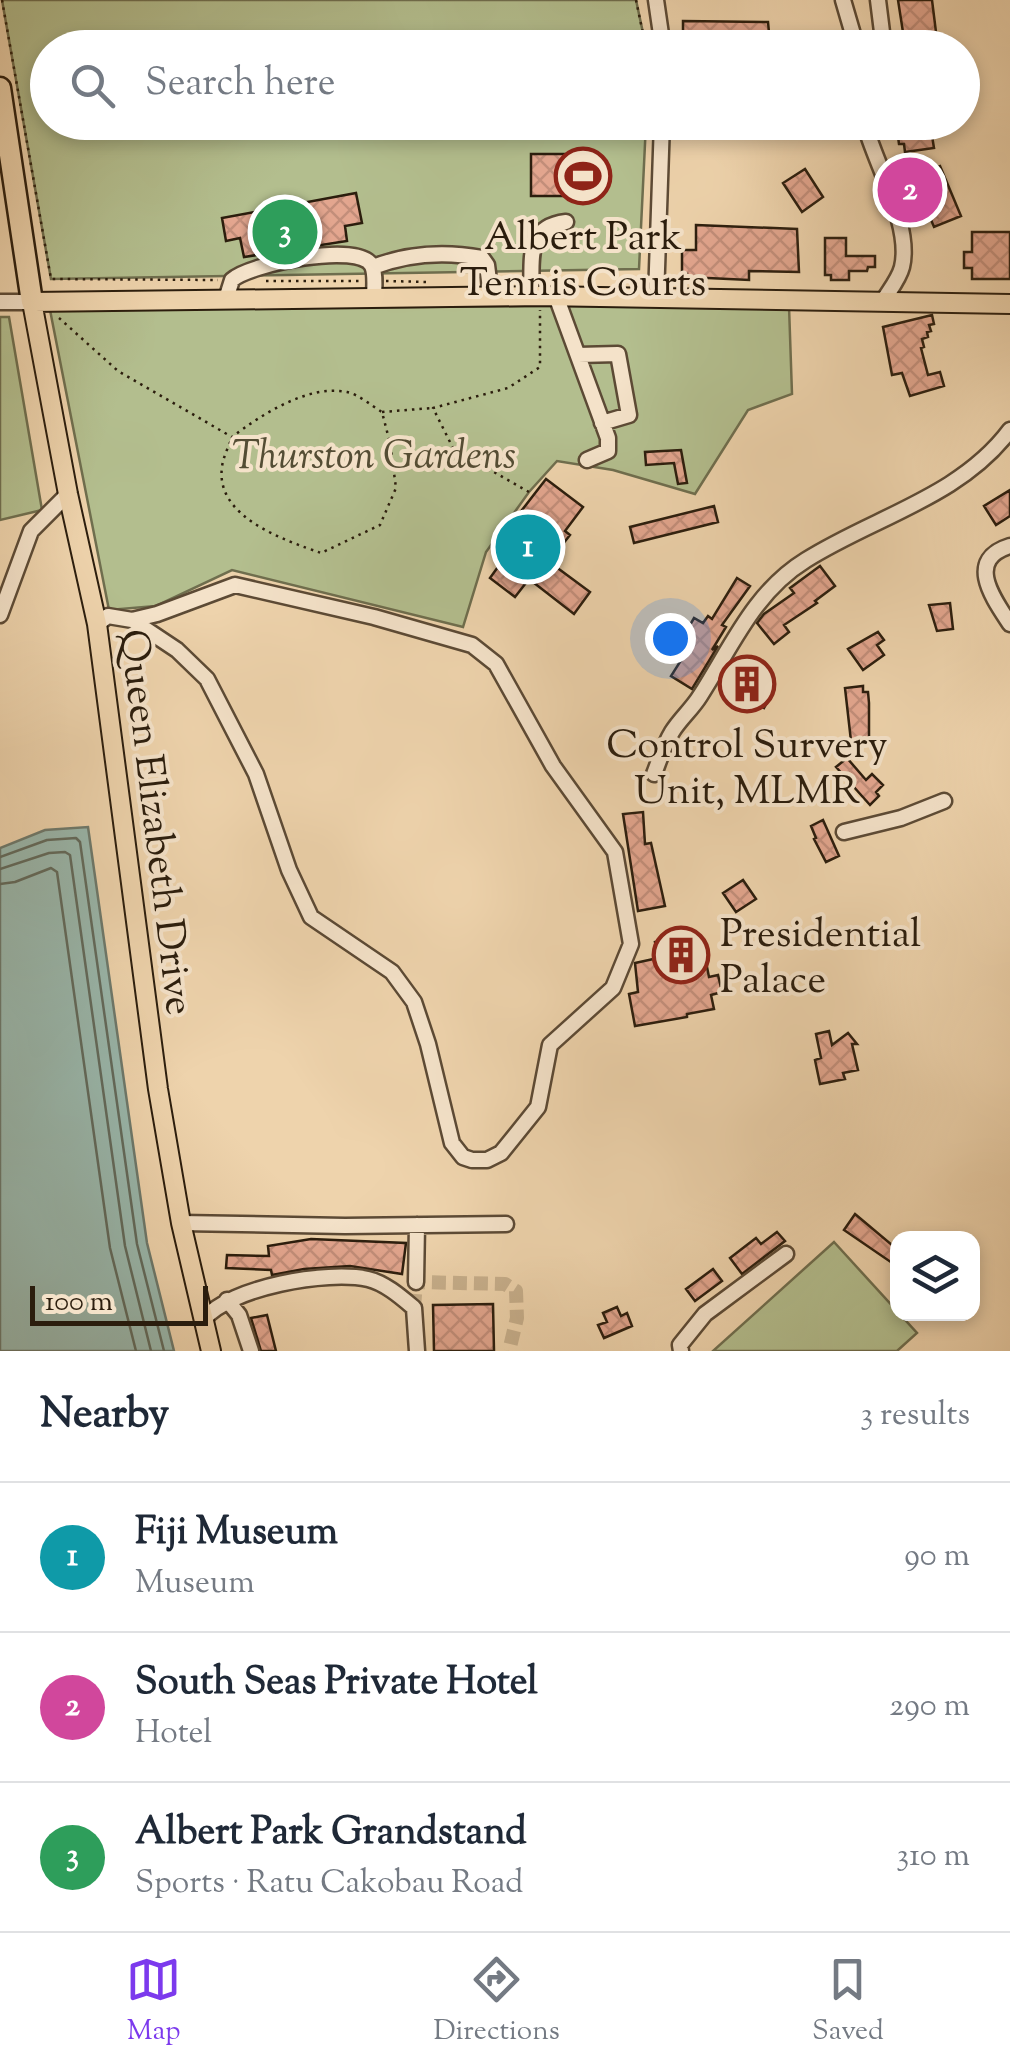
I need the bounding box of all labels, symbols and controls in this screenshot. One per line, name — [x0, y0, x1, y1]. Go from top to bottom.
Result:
search box — [30, 30, 980, 140]
icon: search — [65, 58, 120, 113]
text: Search here — [145, 58, 336, 112]
sports icon: Albert Park Tennis Courts — [553, 146, 613, 206]
pin: 2 — [878, 152, 942, 228]
pin: 3 — [252, 194, 318, 270]
place label: Albert Park Tennis Courts — [460, 211, 706, 314]
park label: Thurston Gardens — [232, 430, 516, 487]
pin: 1 — [496, 510, 560, 584]
your location — [645, 613, 696, 664]
street label: Queen Elizabeth Drive — [102, 626, 205, 1019]
building icon: Control Survery Unit, MLMR — [717, 654, 777, 714]
place label: Control Survery Unit, MLMR — [606, 719, 888, 822]
place label: Presidential Palace — [720, 908, 921, 1011]
building icon: Presidential Palace — [651, 925, 711, 985]
map controls — [890, 1231, 980, 1321]
button: layers — [890, 1231, 980, 1321]
scale bar — [30, 1281, 208, 1326]
text: 100 m — [45, 1283, 113, 1323]
text: Nearby — [40, 1386, 169, 1446]
text: 3 results — [860, 1393, 970, 1439]
text: Fiji Museum — [135, 1507, 338, 1561]
text: 1 — [67, 1534, 78, 1580]
text: 90 m — [904, 1534, 970, 1580]
text: Museum — [135, 1561, 255, 1607]
text: South Seas Private Hotel — [135, 1657, 538, 1711]
text: 2 — [65, 1684, 80, 1730]
text: 290 m — [889, 1684, 970, 1730]
text: Hotel — [135, 1711, 212, 1757]
text: Albert Park Grandstand — [135, 1807, 527, 1861]
text: 3 — [66, 1834, 79, 1880]
text: 310 m — [896, 1834, 970, 1880]
text: Sports · Ratu Cakobau Road — [135, 1861, 523, 1907]
tab: Map — [126, 1952, 181, 2052]
tab: Directions — [433, 1952, 560, 2052]
tab: Saved — [812, 1952, 884, 2052]

